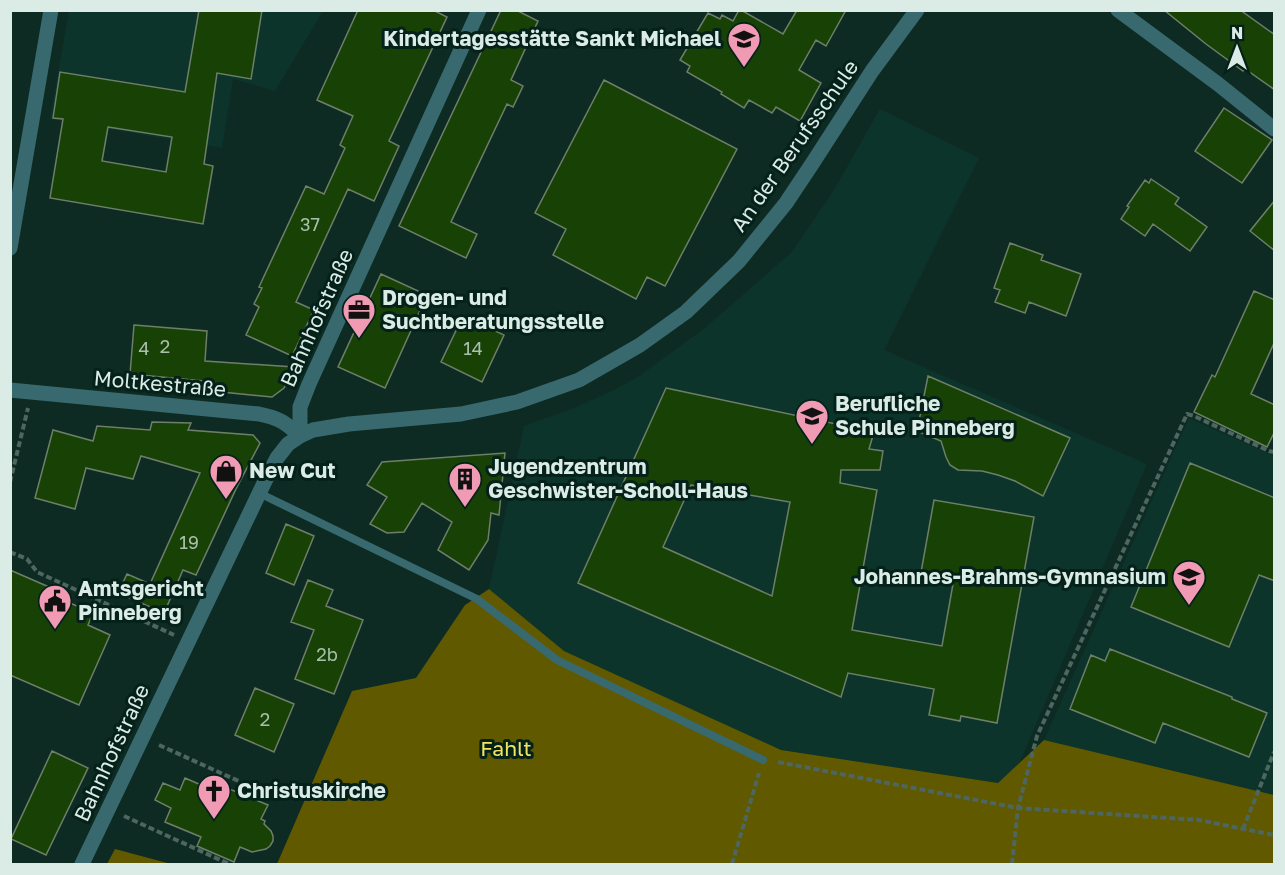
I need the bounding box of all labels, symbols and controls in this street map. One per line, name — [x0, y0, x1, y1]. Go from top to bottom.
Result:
north arrow — [1207, 18, 1267, 78]
school or university icon: Kindertagesstätte Sankt Michael — [726, 21, 762, 68]
text: N — [1231, 23, 1243, 43]
place label: Kindertagesstätte Sankt Michael — [383, 25, 721, 51]
street label: An der Berufsschule — [725, 55, 863, 236]
house number: 37 — [300, 213, 320, 235]
street label: Bahnhofstraße — [274, 244, 358, 391]
place label: Drogen- und Suchtberatungsstelle — [382, 284, 604, 334]
office icon: Drogen- und Suchtberatungsstelle — [341, 292, 377, 339]
house number: 2 — [160, 335, 170, 357]
house number: 4 — [139, 337, 150, 359]
house number: 14 — [463, 337, 483, 359]
street label: Moltkestraße — [93, 364, 227, 402]
place label: Berufliche Schule Pinneberg — [835, 390, 1015, 440]
school or university icon: Berufliche Schule Pinneberg — [794, 398, 830, 445]
shop icon: New Cut — [208, 453, 244, 500]
place label: Jugendzentrum Geschwister-Scholl-Haus — [488, 453, 748, 503]
place label: New Cut — [249, 457, 336, 483]
building icon: Jugendzentrum Geschwister-Scholl-Haus — [447, 461, 483, 508]
house number: 19 — [179, 531, 199, 553]
school or university icon: Johannes-Brahms-Gymnasium — [1171, 559, 1207, 606]
place label: Johannes-Brahms-Gymnasium — [854, 563, 1166, 589]
place label: Amtsgericht Pinneberg — [78, 575, 204, 625]
public building icon: Amtsgericht Pinneberg — [37, 583, 73, 630]
house number: 2b — [316, 643, 338, 665]
street label: Bahnhofstraße — [68, 680, 154, 825]
house number: 2 — [260, 708, 270, 730]
park label: Fahlt — [480, 735, 532, 761]
church icon: Christuskirche — [196, 773, 232, 820]
place label: Christuskirche — [237, 777, 386, 803]

